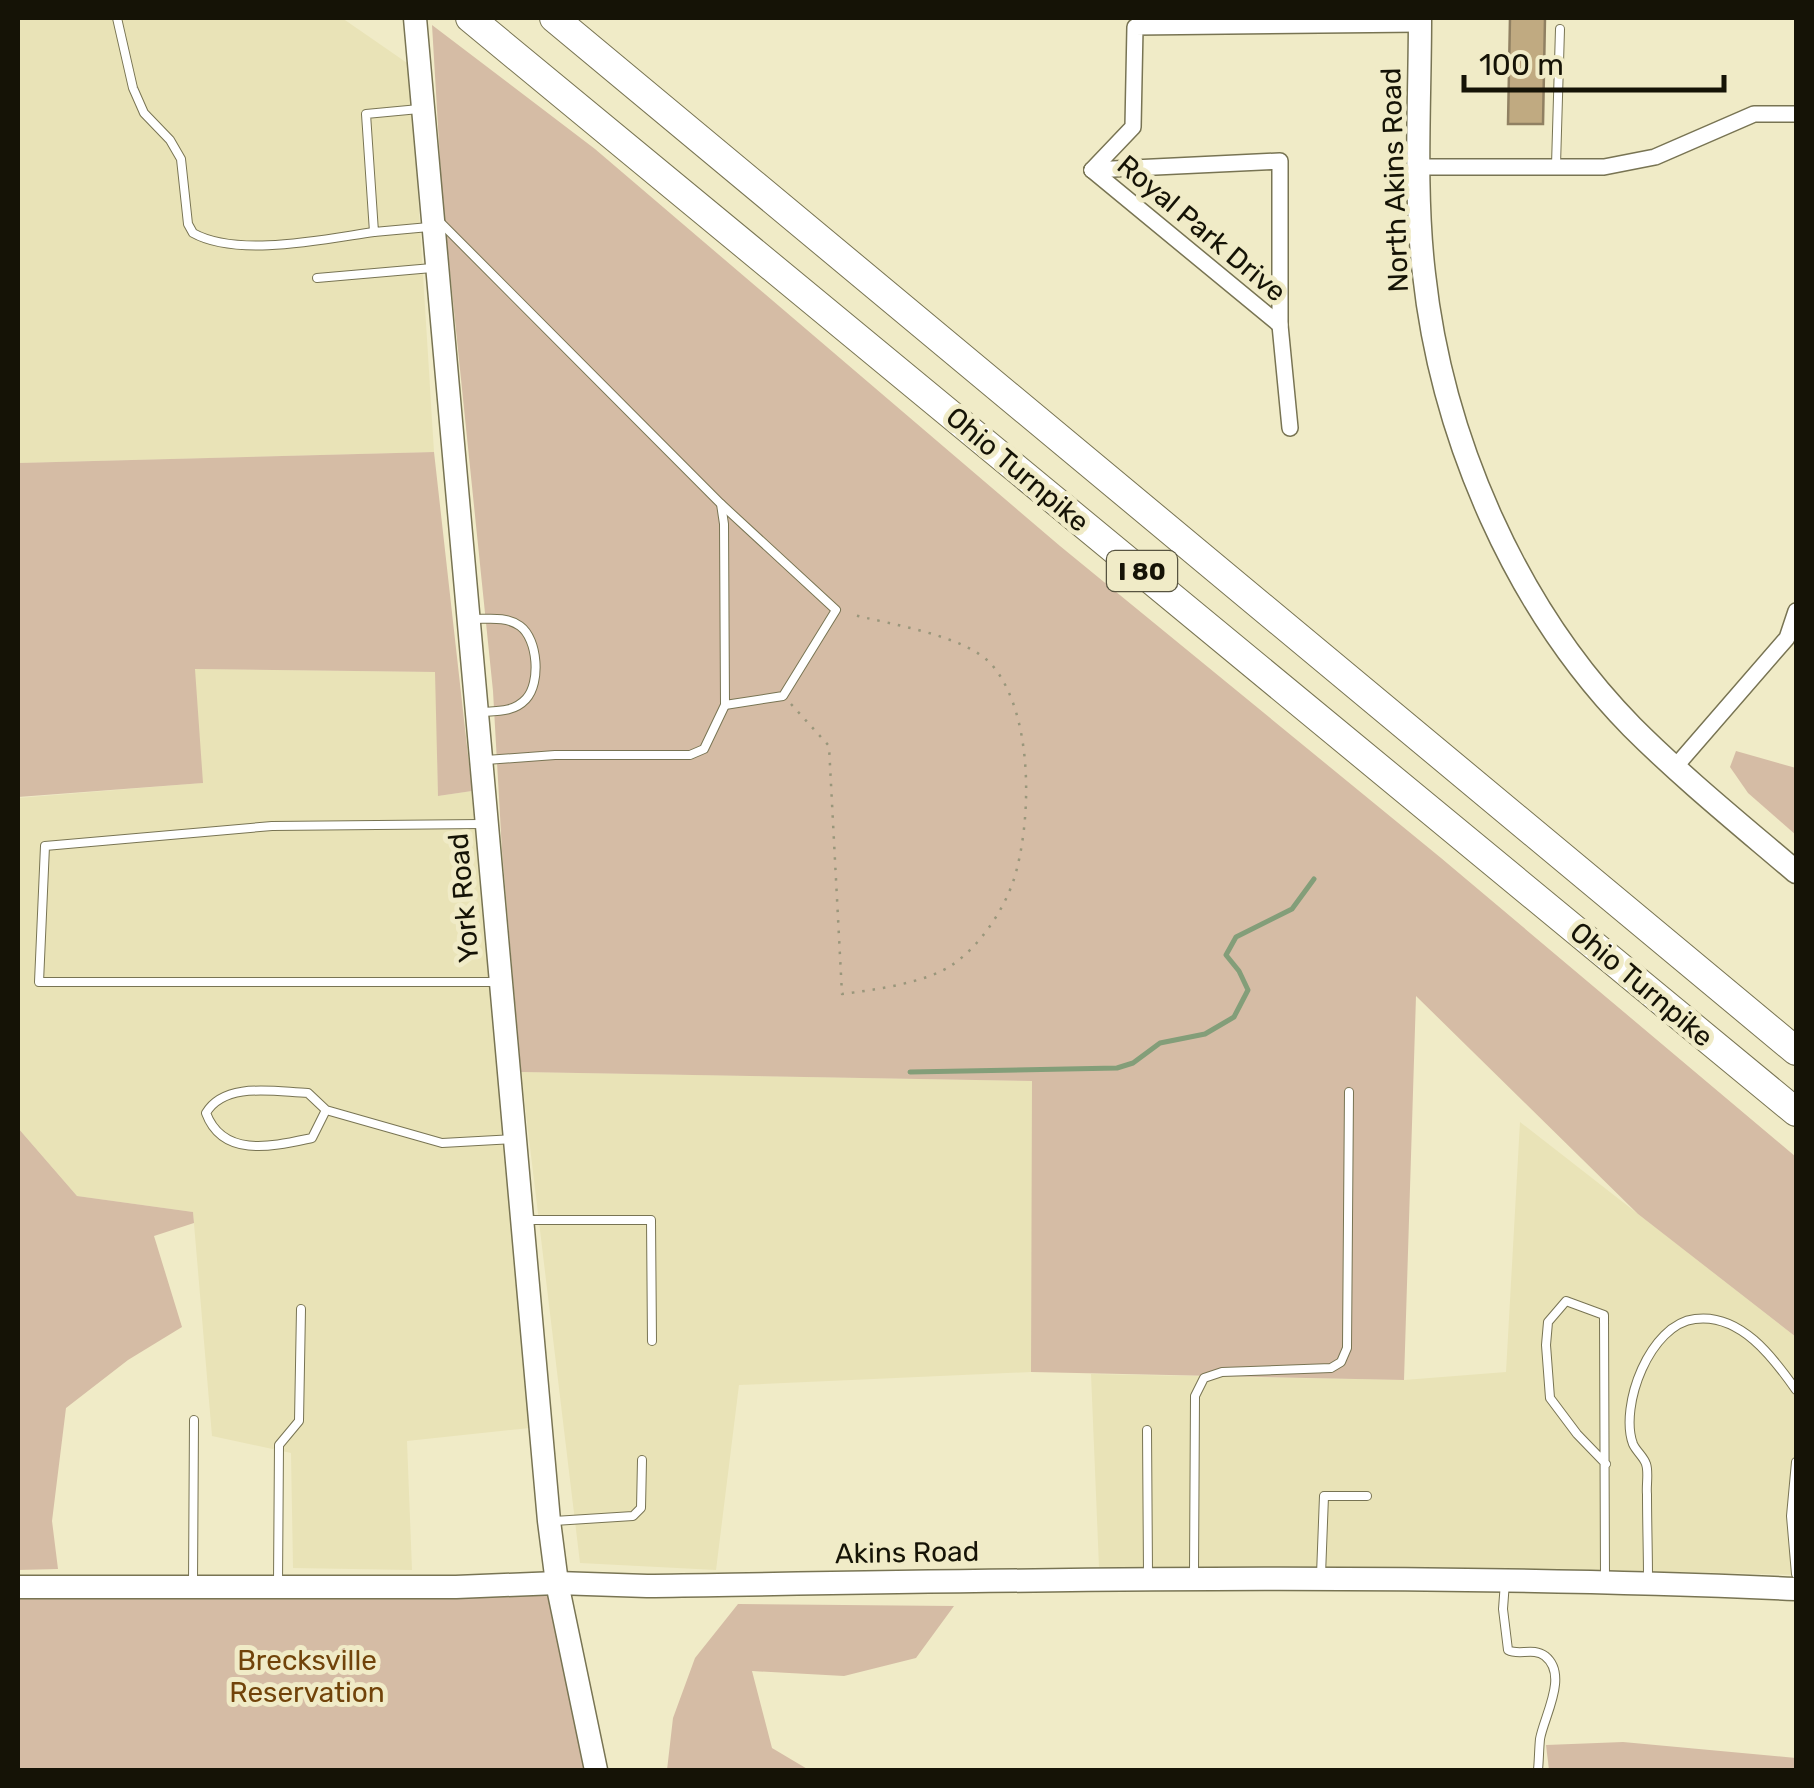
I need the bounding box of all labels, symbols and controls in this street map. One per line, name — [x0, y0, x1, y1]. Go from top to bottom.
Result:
scale bar — [1464, 30, 1724, 92]
text: 100 m — [1479, 47, 1564, 83]
street label: North Akins Road — [1374, 67, 1415, 293]
street label: Royal Park Drive — [1111, 148, 1293, 308]
street label: Ohio Turnpike — [940, 400, 1096, 539]
road number: I 80 — [1107, 551, 1177, 591]
street label: York Road — [441, 832, 486, 964]
street label: Ohio Turnpike — [1564, 915, 1720, 1054]
street label: Akins Road — [835, 1535, 980, 1570]
park label: Brecksville Reservation — [229, 1644, 385, 1709]

